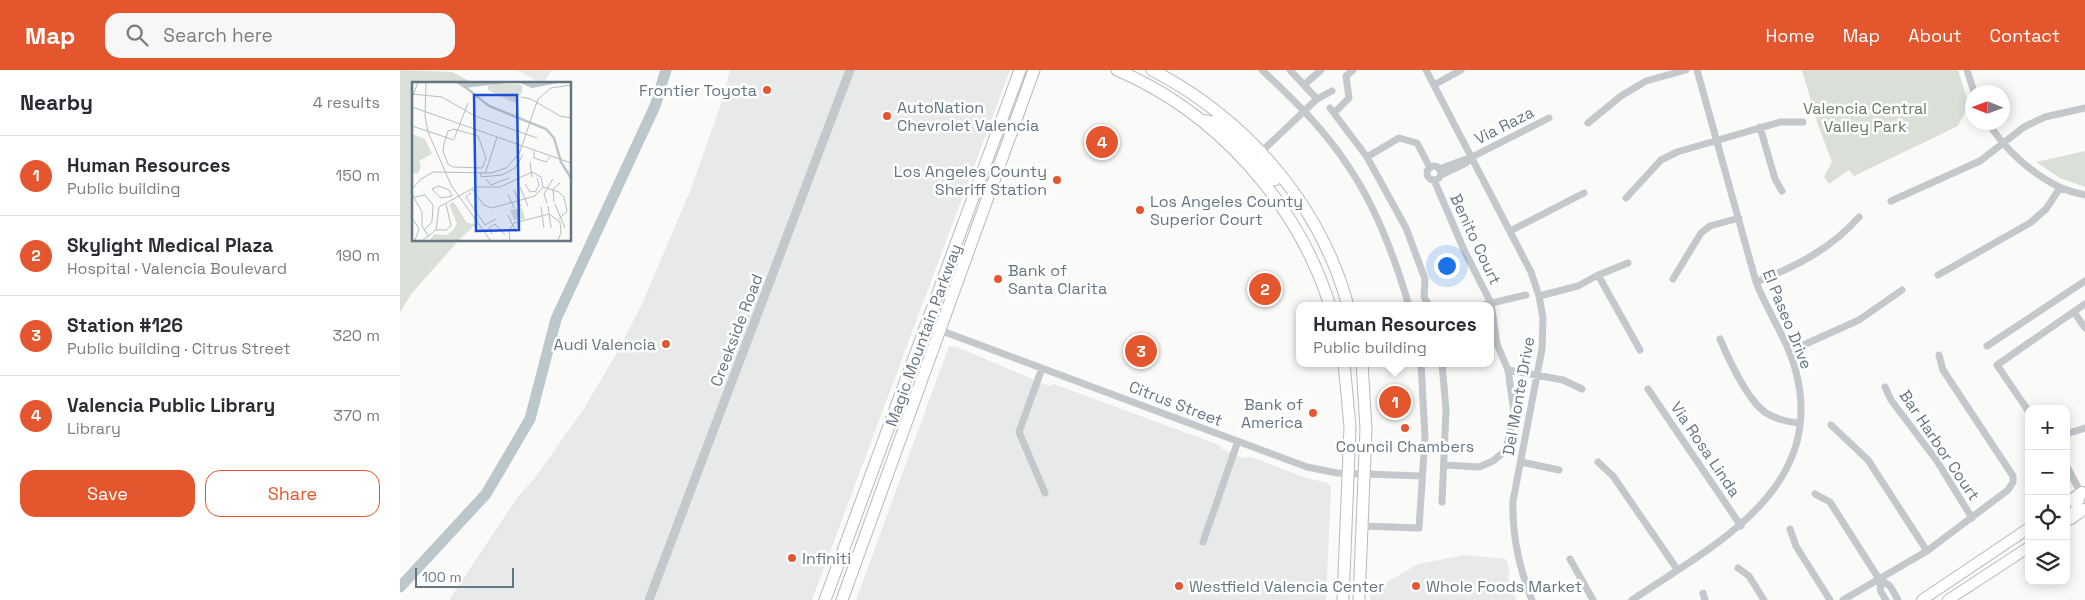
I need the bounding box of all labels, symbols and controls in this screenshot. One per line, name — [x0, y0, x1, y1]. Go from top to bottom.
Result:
search box — [105, 13, 455, 58]
text: Map — [25, 20, 75, 51]
icon: search — [123, 21, 151, 49]
text: Search here — [163, 23, 273, 48]
text: Home — [1766, 24, 1815, 47]
text: Map — [1843, 24, 1880, 47]
text: About — [1908, 24, 1962, 47]
text: Contact — [1990, 24, 2060, 47]
place label: Frontier Toyota — [639, 80, 757, 101]
inset map — [412, 82, 571, 241]
marker: Frontier Toyota — [761, 84, 773, 96]
north arrow — [1965, 85, 2010, 130]
text: Nearby — [20, 89, 93, 116]
text: 4 results — [313, 92, 380, 113]
place label: AutoNation Chevrolet Valencia — [897, 97, 1039, 136]
park label: Valencia Central Valley Park — [1803, 98, 1927, 137]
street label: Via Raza — [1471, 102, 1537, 149]
marker: AutoNation Chevrolet Valencia — [881, 110, 893, 122]
pin: 4 — [1086, 123, 1118, 161]
text: Human Resources — [67, 153, 230, 178]
place label: Los Angeles County Sheriff Station — [894, 161, 1047, 200]
text: 1 — [32, 165, 40, 186]
text: 150 m — [336, 165, 380, 186]
marker: Los Angeles County Sheriff Station — [1051, 174, 1063, 186]
text: Public building — [67, 178, 180, 199]
street label: Benito Court — [1445, 190, 1506, 288]
place label: Los Angeles County Superior Court — [1150, 191, 1303, 230]
marker: Los Angeles County Superior Court — [1134, 204, 1146, 216]
text: Skylight Medical Plaza — [67, 233, 273, 258]
street label: Magic Mountain Parkway — [881, 241, 966, 429]
text: 2 — [31, 245, 41, 266]
text: 190 m — [335, 245, 380, 266]
your location — [1434, 253, 1460, 279]
text: Hospital · Valencia Boulevard — [67, 258, 287, 279]
place label: Bank of Santa Clarita — [1008, 260, 1107, 299]
street label: El Paseo Drive — [1758, 266, 1817, 372]
pin: 2 — [1249, 270, 1281, 308]
street label: Creekside Road — [705, 271, 768, 389]
marker: Bank of Santa Clarita — [992, 273, 1004, 285]
popup — [1296, 302, 1494, 367]
text: Human Resources — [1313, 312, 1477, 337]
text: Station #126 — [67, 313, 183, 338]
text: 3 — [31, 325, 41, 346]
text: 320 m — [333, 325, 380, 346]
pin: 3 — [1125, 332, 1157, 370]
place label: Audi Valencia — [554, 334, 656, 355]
street label: Del Monte Drive — [1498, 335, 1539, 457]
text: Public building — [1313, 337, 1427, 358]
text: Public building · Citrus Street — [67, 338, 291, 359]
marker: Audi Valencia — [660, 338, 672, 350]
street label: Citrus Street — [1126, 376, 1226, 431]
pin: 1 — [1379, 383, 1411, 421]
street label: Bar Harbor Court — [1895, 386, 1984, 505]
text: Valencia Public Library — [67, 393, 275, 418]
place label: Bank of America — [1241, 394, 1303, 433]
street label: Via Rosa Linda — [1666, 397, 1745, 501]
text: 4 — [31, 405, 41, 426]
text: 370 m — [333, 405, 380, 426]
map controls — [2025, 405, 2070, 585]
button: + — [2025, 405, 2070, 450]
marker: Bank of America — [1307, 407, 1319, 419]
text: Library — [67, 418, 121, 439]
marker: Council Chambers — [1399, 422, 1411, 434]
place label: Council Chambers — [1336, 436, 1474, 457]
button: − — [2025, 450, 2070, 495]
button: Save — [20, 470, 195, 517]
button: Share — [205, 470, 380, 517]
button: locate — [2025, 495, 2070, 540]
button: layers — [2025, 540, 2070, 585]
place label: Infiniti — [802, 548, 851, 569]
marker: Infiniti — [786, 552, 798, 564]
scale bar — [415, 565, 514, 588]
text: 100 m — [422, 568, 461, 586]
place label: Westfield Valencia Center — [1189, 576, 1384, 597]
place label: Whole Foods Market — [1426, 576, 1582, 597]
marker: Westfield Valencia Center — [1173, 580, 1185, 592]
marker: Whole Foods Market — [1410, 580, 1422, 592]

